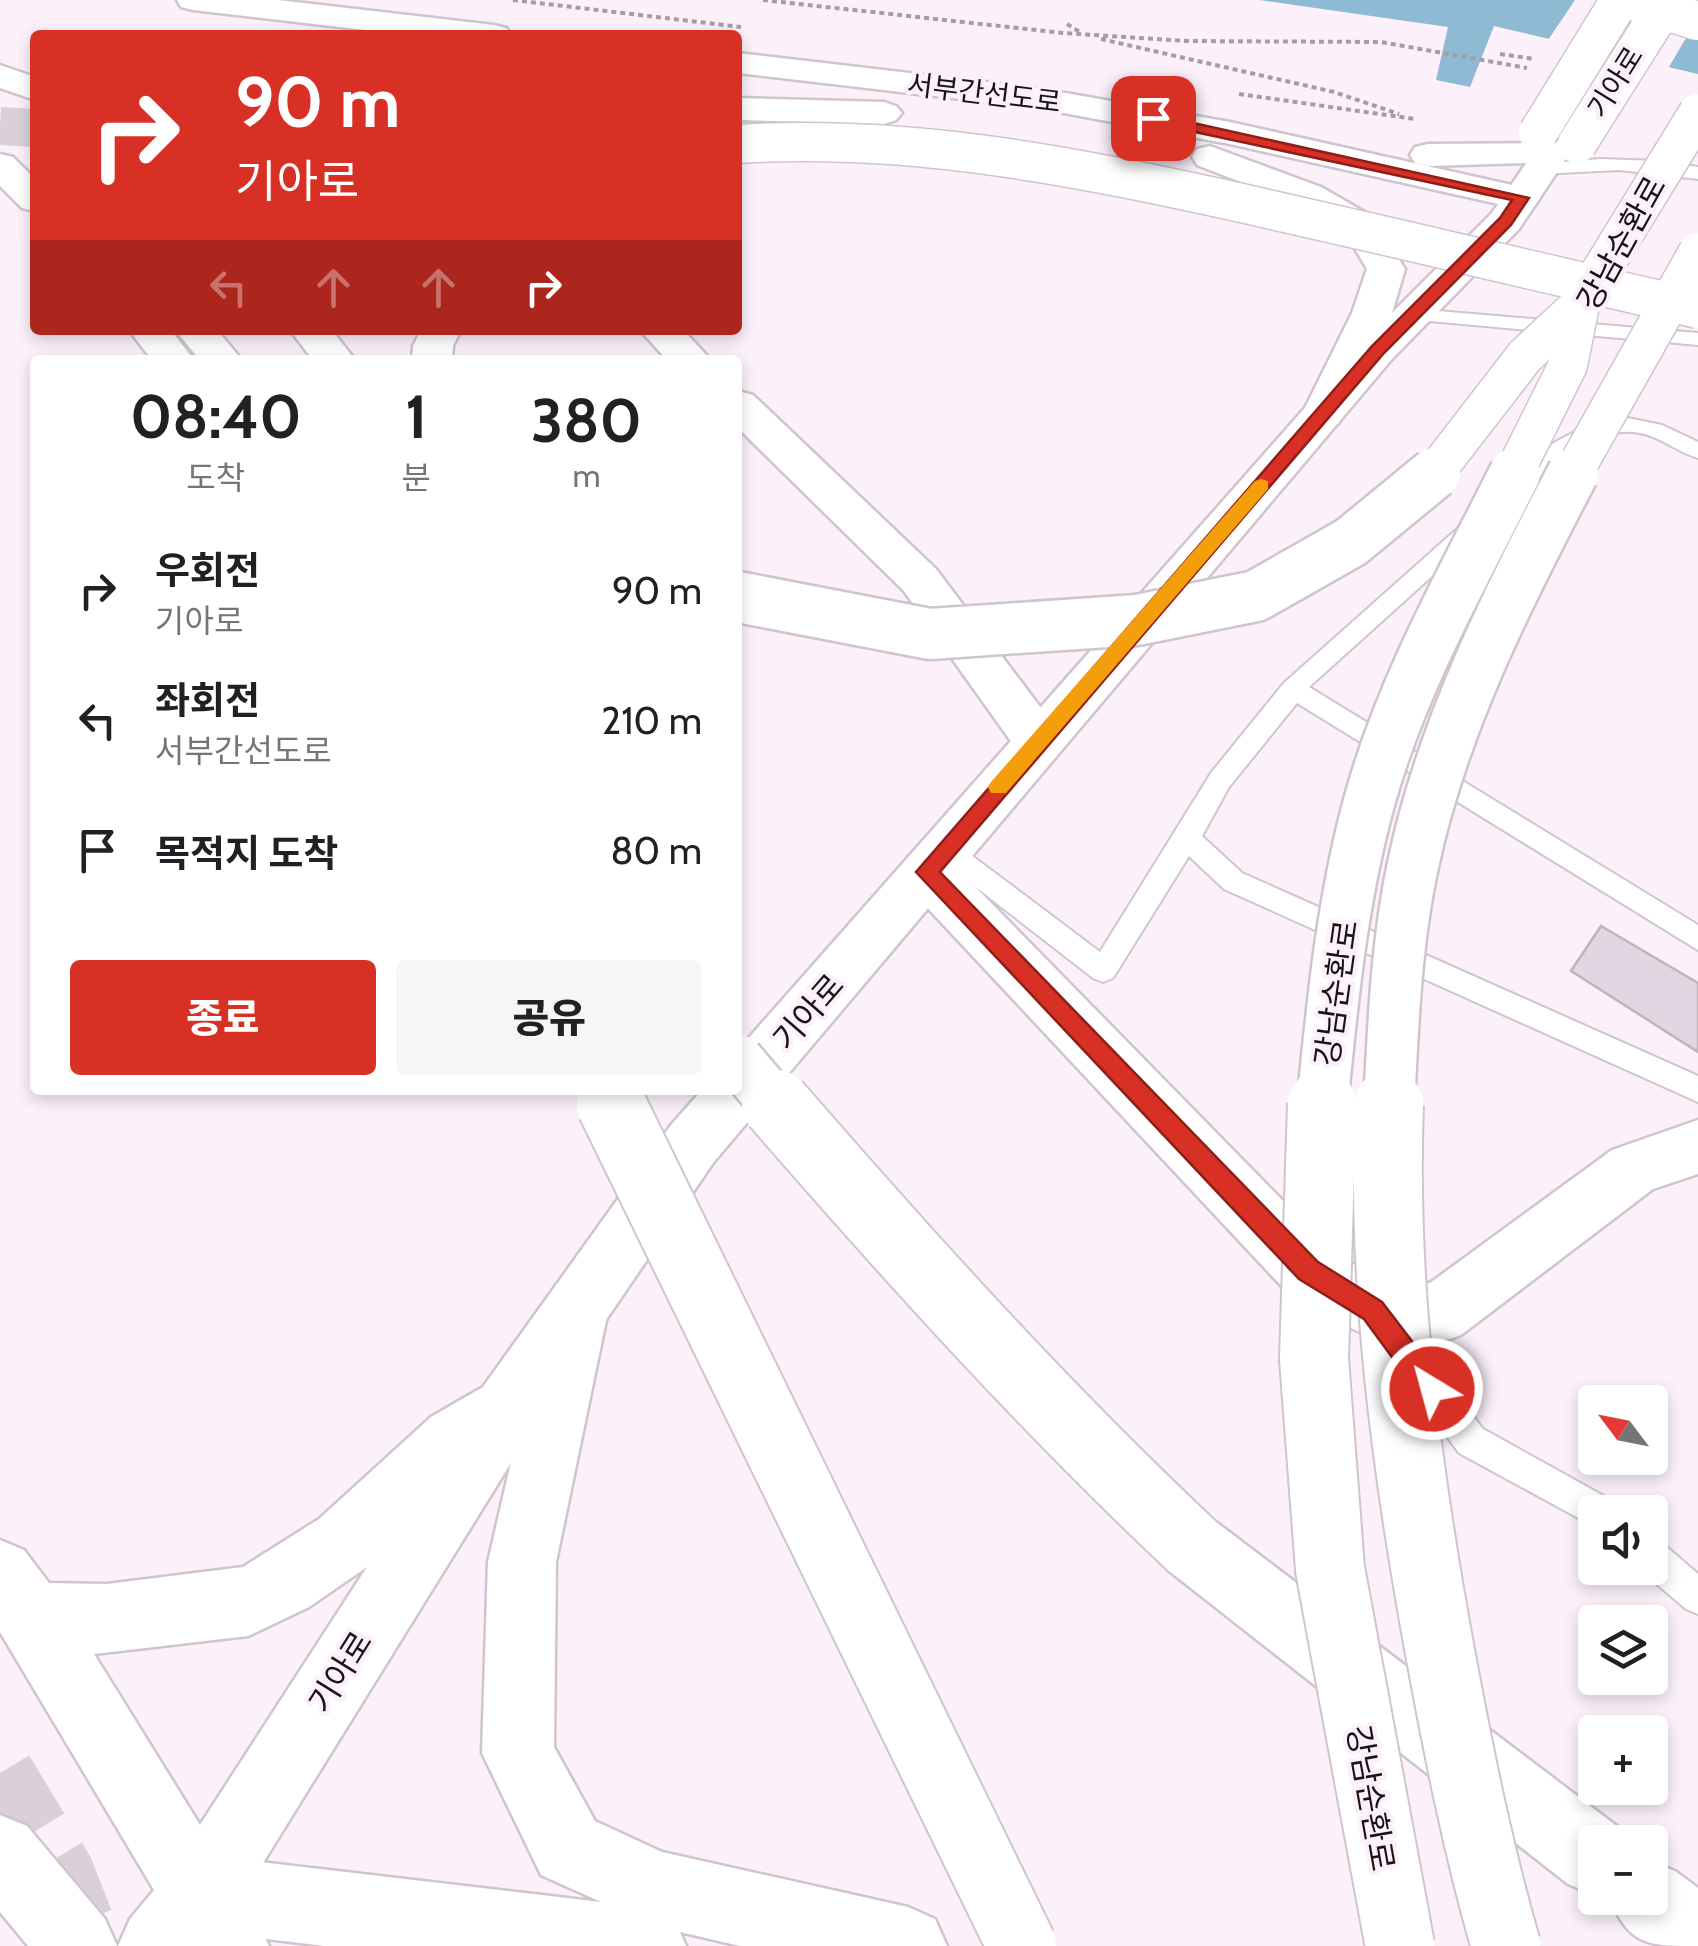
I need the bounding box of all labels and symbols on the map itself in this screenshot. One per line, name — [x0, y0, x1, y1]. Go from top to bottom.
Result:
street label: 기아로 — [1580, 40, 1650, 124]
street label: 서부간선도로 — [905, 67, 1063, 119]
pin — [1111, 76, 1196, 161]
street label: 강남순환로 — [1568, 169, 1674, 317]
street label: 강남순환로 — [1306, 917, 1366, 1069]
street label: 기아로 — [764, 966, 852, 1058]
position arrow — [1380, 1337, 1484, 1441]
north arrow — [1578, 1385, 1668, 1475]
street label: 기아로 — [300, 1624, 380, 1720]
street label: 강남순환로 — [1339, 1722, 1403, 1874]

